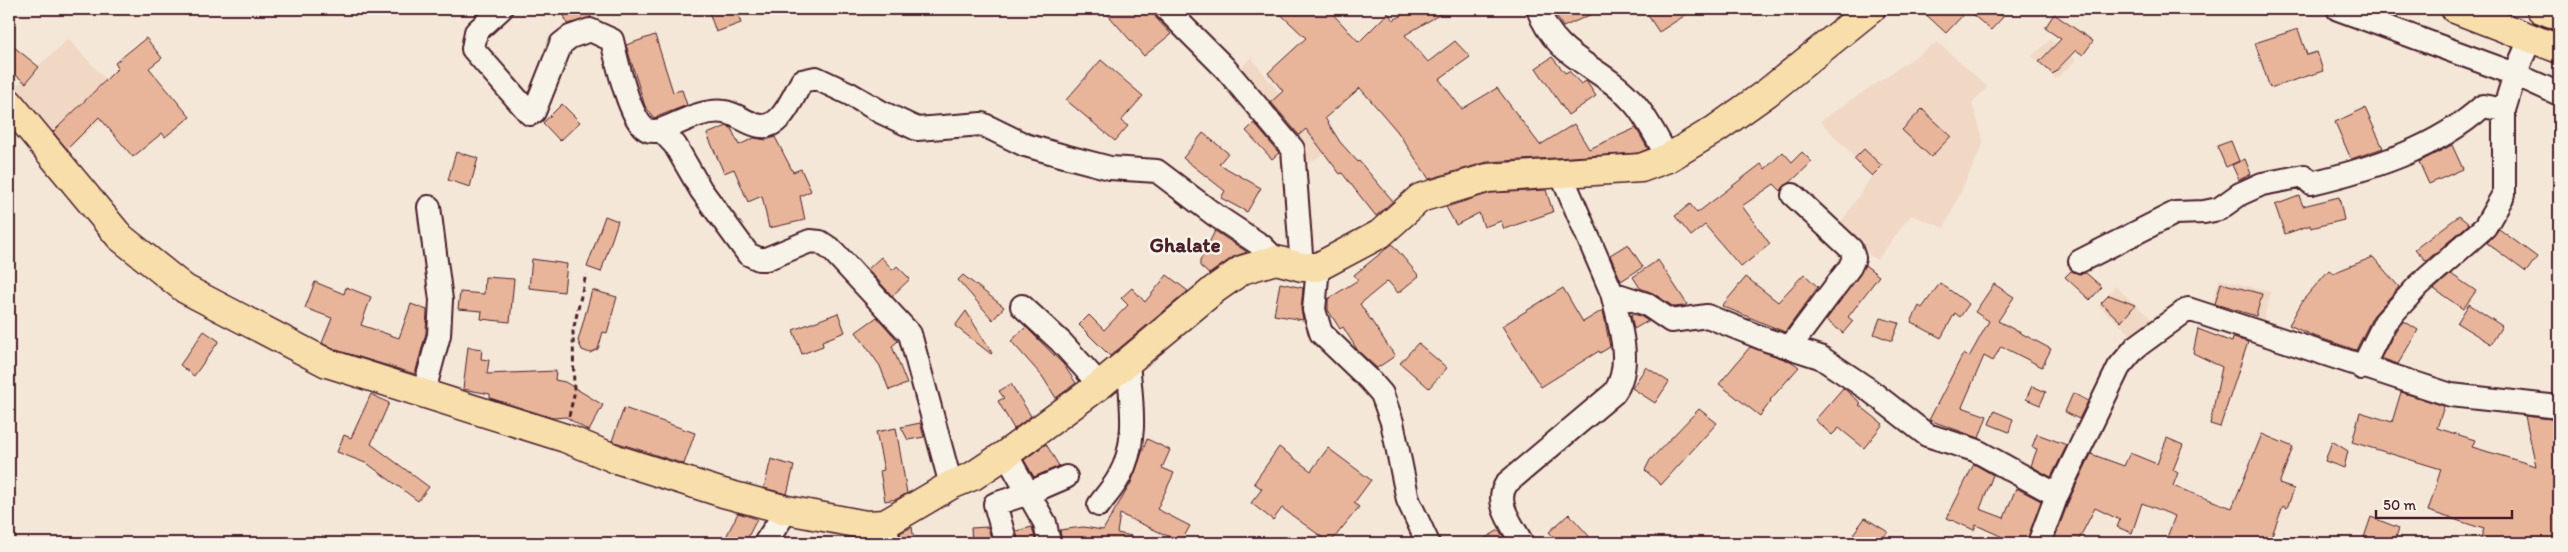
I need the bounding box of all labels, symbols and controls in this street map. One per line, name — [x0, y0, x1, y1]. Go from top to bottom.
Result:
district label: Ghalate — [1149, 232, 1221, 257]
scale bar — [2376, 487, 2512, 519]
text: 50 m — [2383, 496, 2416, 514]

